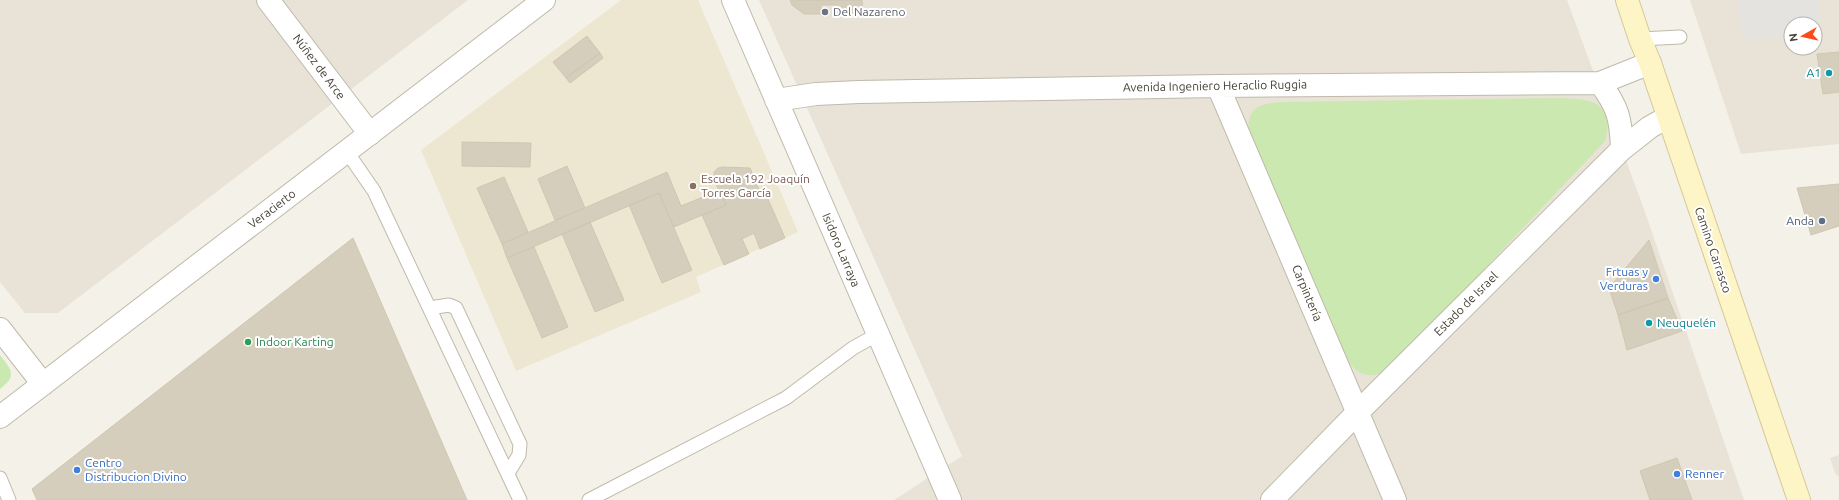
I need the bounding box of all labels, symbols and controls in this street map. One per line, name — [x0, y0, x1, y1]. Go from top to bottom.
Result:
place label: Del Nazareno — [833, 5, 905, 18]
marker: Del Nazareno — [820, 7, 830, 17]
north arrow — [1783, 16, 1823, 56]
street label: Núñez de Arce — [291, 32, 348, 102]
text: N — [1787, 32, 1800, 42]
place label: A1 — [1806, 66, 1821, 79]
marker: A1 — [1824, 68, 1834, 78]
street label: Avenida Ingeniero Heraclio Ruggia — [1123, 77, 1307, 94]
place label: Escuela 192 Joaquín Torres García — [701, 172, 810, 199]
marker: Escuela 192 Joaquín Torres García — [688, 181, 698, 191]
street label: Veracierto — [245, 187, 298, 231]
street label: Camino Carrasco — [1693, 205, 1734, 295]
street label: Isidoro Larraya — [820, 211, 863, 289]
place label: Anda — [1786, 214, 1814, 227]
marker: Anda — [1817, 216, 1827, 226]
street label: Carpintería — [1290, 263, 1325, 323]
place label: Frtuas y Verduras — [1600, 265, 1648, 292]
street label: Estado de Israel — [1431, 269, 1500, 338]
marker: Frtuas y Verduras — [1651, 274, 1661, 284]
place label: Neuquelén — [1657, 316, 1716, 329]
marker: Neuquelén — [1644, 318, 1654, 328]
place label: Indoor Karting — [256, 335, 334, 348]
marker: Indoor Karting — [243, 337, 253, 347]
place label: Centro Distribucion Divino — [85, 456, 187, 483]
marker: Centro Distribucion Divino — [72, 465, 82, 475]
place label: Renner — [1685, 467, 1724, 480]
marker: Renner — [1672, 469, 1682, 479]

